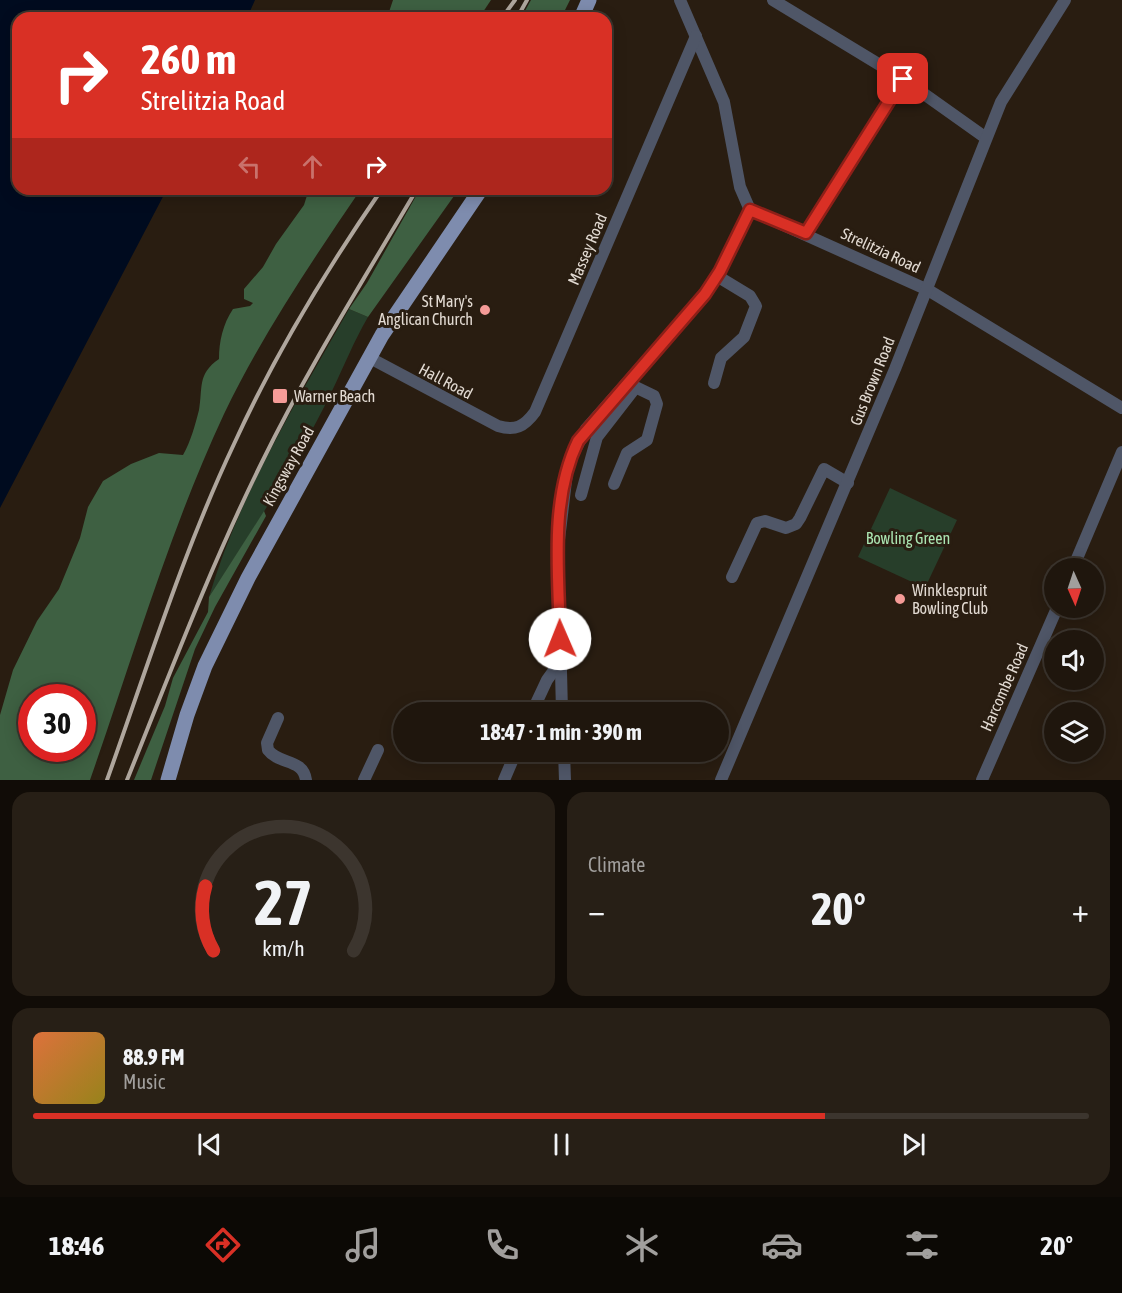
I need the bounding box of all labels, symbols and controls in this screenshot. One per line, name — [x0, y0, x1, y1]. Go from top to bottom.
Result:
text: 260 m — [141, 35, 236, 83]
icon: right — [42, 36, 120, 114]
pin — [877, 53, 928, 104]
icon: arrive — [886, 62, 919, 95]
text: Strelitzia Road — [141, 85, 285, 116]
icon: left — [233, 150, 266, 183]
icon: ahead — [296, 150, 329, 183]
icon: right — [359, 150, 392, 183]
street label: Massey Road — [564, 211, 611, 288]
street label: Strelitzia Road — [838, 224, 924, 276]
place label: St Mary's Anglican Church — [378, 292, 473, 329]
marker: St Mary's Anglican Church — [478, 303, 492, 317]
street label: Gus Brown Road — [846, 334, 898, 428]
street label: Hall Road — [416, 359, 476, 403]
marker: Warner Beach — [271, 387, 289, 405]
place label: Warner Beach — [294, 387, 375, 405]
street label: Kingsway Road — [259, 423, 318, 509]
park label: Bowling Green — [866, 529, 950, 548]
north arrow — [1044, 558, 1104, 618]
map controls — [1044, 558, 1104, 762]
place label: Winklespruit Bowling Club — [912, 581, 988, 618]
marker: Winklespruit Bowling Club — [893, 592, 907, 606]
position arrow — [528, 607, 592, 671]
button: sound — [1044, 630, 1104, 690]
street label: Harcombe Road — [977, 640, 1031, 734]
speed limit sign: 30 — [18, 684, 96, 762]
button: layers — [1044, 702, 1104, 762]
text: 18:47 · 1 min · 390 m — [480, 719, 642, 745]
text: Climate — [588, 853, 645, 876]
text: 27 — [254, 867, 313, 938]
text: 20° — [811, 883, 866, 935]
text: − — [588, 891, 605, 929]
text: + — [1072, 891, 1089, 929]
text: km/h — [262, 936, 305, 961]
text: 88.9 FM — [123, 1044, 185, 1070]
text: Music — [123, 1070, 165, 1093]
icon: previous — [193, 1128, 226, 1161]
icon: pause — [545, 1128, 578, 1161]
icon: next — [897, 1128, 930, 1161]
icon: directions — [202, 1224, 244, 1266]
icon: music — [342, 1224, 384, 1266]
icon: phone — [481, 1224, 523, 1266]
icon: climate — [621, 1224, 663, 1266]
icon: car — [761, 1224, 803, 1266]
icon: filters — [901, 1224, 943, 1266]
text: 18:46 — [49, 1230, 104, 1261]
text: 20° — [1040, 1230, 1073, 1261]

